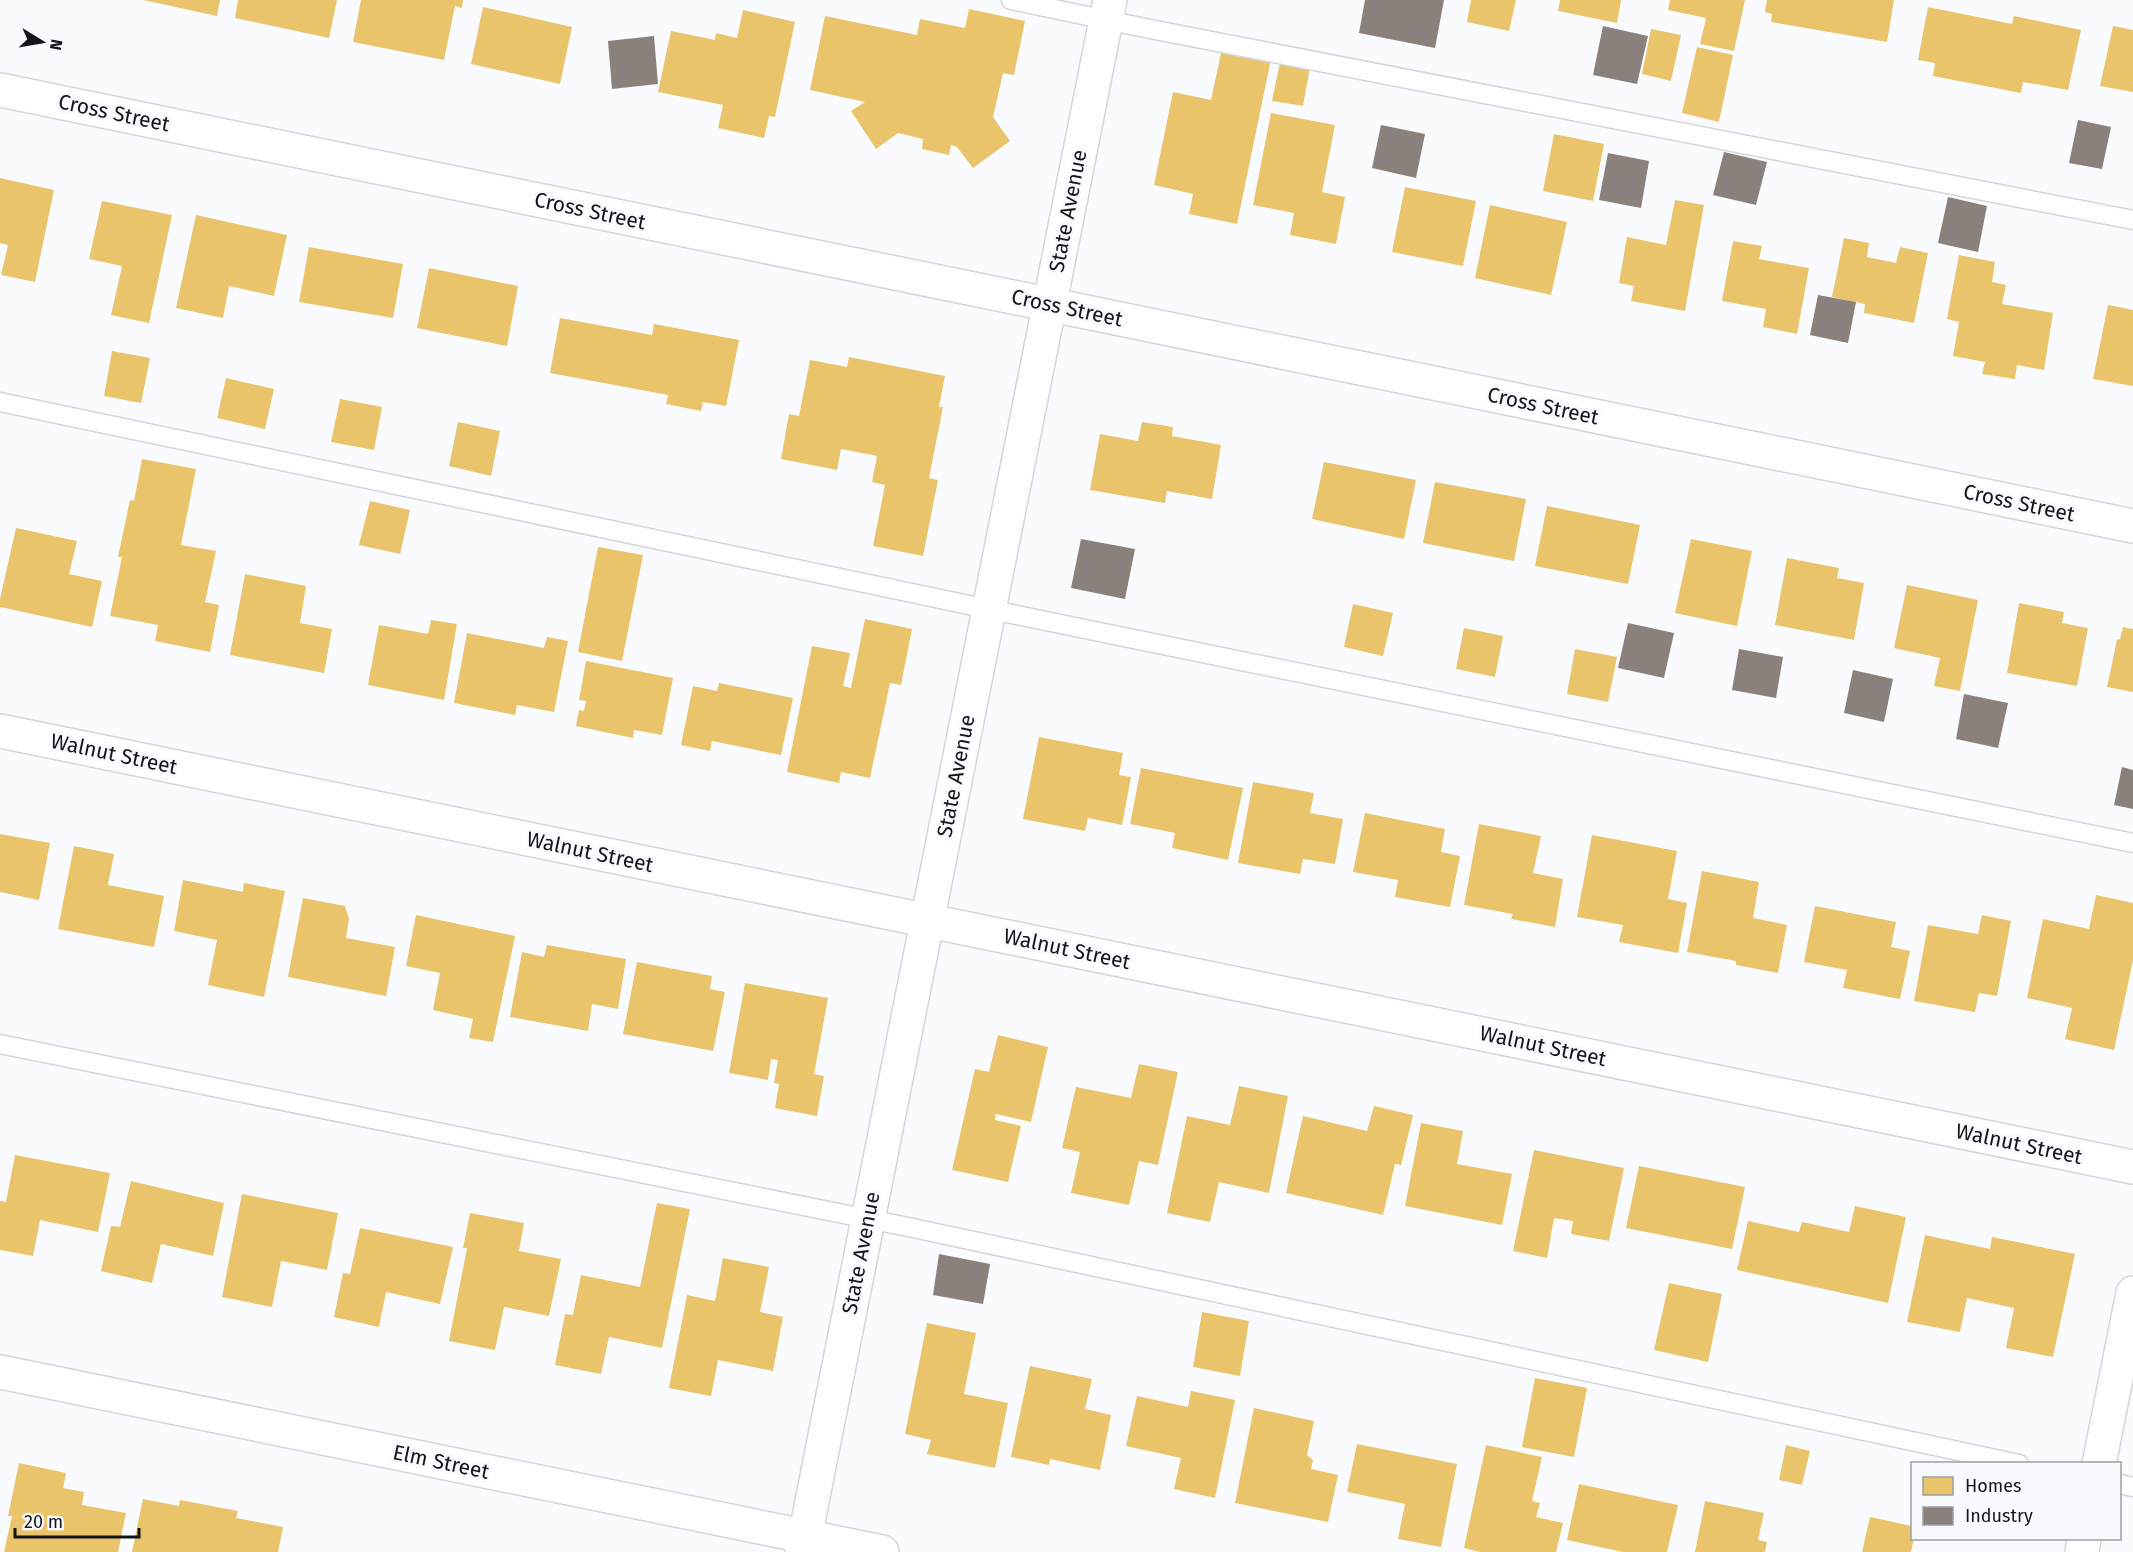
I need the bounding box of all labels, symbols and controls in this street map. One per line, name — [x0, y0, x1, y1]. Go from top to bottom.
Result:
north arrow — [12, 12, 72, 72]
text: N — [46, 38, 67, 52]
street label: Cross Street — [56, 89, 172, 138]
street label: State Avenue — [1043, 148, 1093, 274]
street label: Cross Street — [532, 187, 648, 236]
street label: Cross Street — [1009, 284, 1125, 333]
street label: Cross Street — [1485, 382, 1601, 431]
street label: Cross Street — [1961, 479, 2077, 528]
street label: State Avenue — [931, 713, 981, 839]
street label: Walnut Street — [48, 728, 180, 780]
street label: Walnut Street — [524, 826, 656, 878]
street label: Walnut Street — [1001, 923, 1133, 975]
street label: Walnut Street — [1477, 1020, 1609, 1072]
street label: Walnut Street — [1953, 1118, 2085, 1170]
street label: State Avenue — [836, 1190, 886, 1316]
street label: Elm Street — [390, 1439, 492, 1485]
legend — [1911, 1462, 2121, 1540]
text: Homes — [1965, 1475, 2021, 1497]
scale bar — [15, 1501, 140, 1539]
text: Industry — [1965, 1505, 2033, 1527]
text: 20 m — [24, 1511, 63, 1533]

